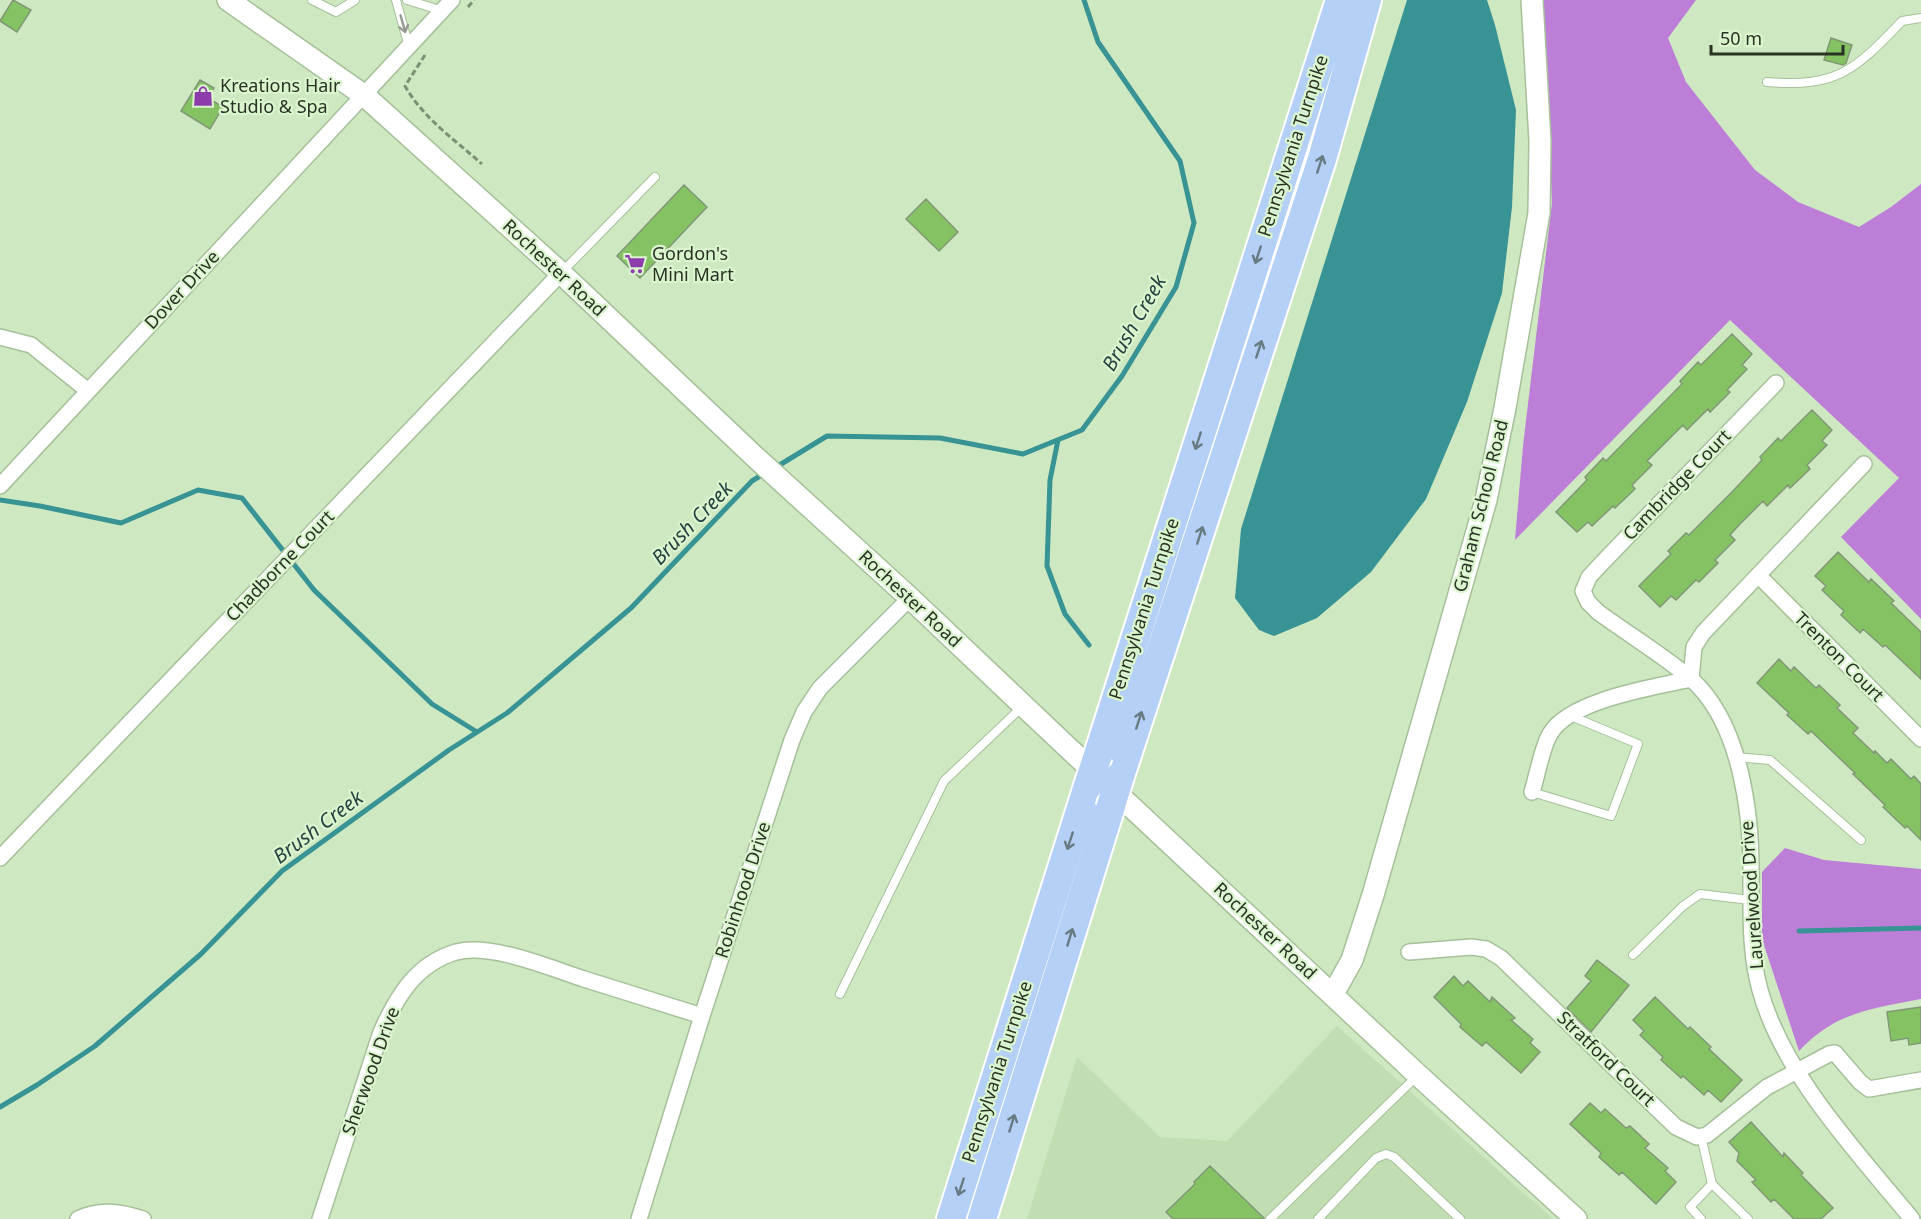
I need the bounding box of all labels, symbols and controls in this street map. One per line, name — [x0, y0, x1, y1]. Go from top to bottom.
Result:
one-way arrow — [398, 14, 409, 33]
scale bar — [1711, 18, 1843, 56]
text: 50 m — [1720, 26, 1762, 50]
street label: Pennsylvania Turnpike — [1251, 52, 1333, 240]
place label: Kreations Hair Studio & Spa — [220, 73, 341, 118]
shop icon: Kreations Hair Studio & Spa — [191, 84, 215, 108]
one-way arrow — [1315, 155, 1326, 174]
street label: Rochester Road — [498, 213, 611, 321]
place label: Gordon's Mini Mart — [652, 241, 734, 286]
street label: Dover Drive — [139, 245, 224, 334]
one-way arrow — [1252, 245, 1263, 264]
supermarket icon: Gordon's Mini Mart — [623, 252, 647, 276]
water label: Brush Creek — [1095, 269, 1172, 375]
one-way arrow — [1254, 340, 1265, 359]
street label: Graham School Road — [1447, 417, 1513, 595]
street label: Cambridge Court — [1617, 423, 1736, 545]
one-way arrow — [1192, 431, 1203, 450]
water label: Brush Creek — [645, 474, 739, 570]
street label: Chadborne Court — [220, 504, 339, 626]
street label: Pennsylvania Turnpike — [1102, 515, 1184, 703]
one-way arrow — [1195, 526, 1206, 545]
street label: Rochester Road — [854, 544, 967, 652]
street label: Trenton Court — [1790, 606, 1890, 707]
one-way arrow — [1134, 711, 1145, 730]
water label: Brush Creek — [267, 783, 369, 869]
street label: Robinhood Drive — [709, 818, 775, 961]
street label: Laurelwood Drive — [1734, 820, 1768, 970]
one-way arrow — [1064, 831, 1075, 850]
street label: Rochester Road — [1209, 876, 1322, 984]
one-way arrow — [1065, 928, 1076, 947]
street label: Pennsylvania Turnpike — [955, 978, 1037, 1166]
street label: Sherwood Drive — [336, 1003, 404, 1138]
street label: Stratford Court — [1553, 1005, 1661, 1111]
one-way arrow — [1007, 1114, 1018, 1133]
one-way arrow — [954, 1177, 965, 1196]

